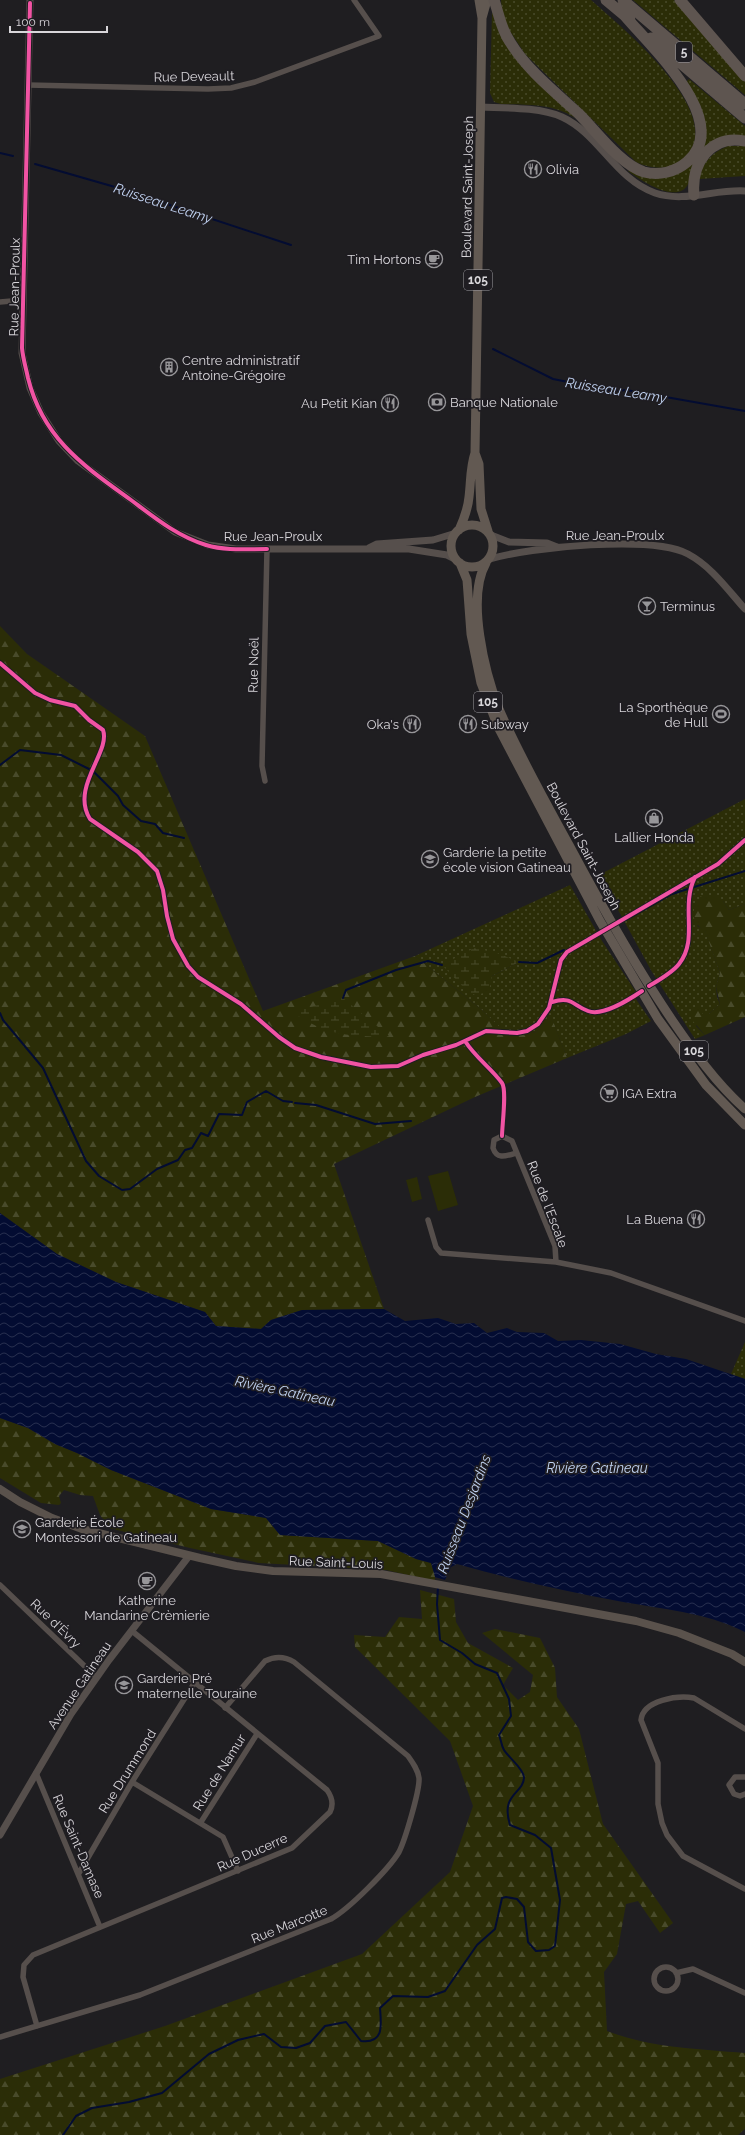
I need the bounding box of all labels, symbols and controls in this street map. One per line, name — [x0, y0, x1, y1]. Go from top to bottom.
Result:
scale bar — [10, 8, 107, 34]
text: 100 m — [16, 15, 50, 29]
road number: 5 — [676, 42, 692, 62]
street label: Rue Deveault — [153, 68, 235, 85]
street label: Boulevard Saint-Joseph — [459, 116, 476, 258]
restaurant icon: Olivia — [523, 159, 543, 179]
place label: Olivia — [546, 162, 579, 177]
water label: Ruisseau Leamy — [112, 180, 215, 227]
street label: Rue Jean-Proulx — [6, 237, 23, 336]
cafe icon: Tim Hortons — [424, 249, 444, 269]
place label: Tim Hortons — [347, 252, 421, 267]
road number: 105 — [464, 270, 492, 290]
place label: Centre administratif Antoine-Grégoire — [182, 353, 300, 383]
building icon: Centre administratif Antoine-Grégoire — [159, 357, 179, 377]
water label: Ruisseau Leamy — [564, 374, 669, 406]
bank icon: Banque Nationale — [427, 392, 447, 412]
restaurant icon: Au Petit Kian — [380, 393, 400, 413]
place label: Banque Nationale — [450, 395, 558, 410]
place label: Au Petit Kian — [301, 396, 377, 411]
street label: Rue Jean-Proulx — [566, 528, 665, 543]
street label: Rue Jean-Proulx — [224, 529, 323, 544]
bar icon: Terminus — [637, 596, 657, 616]
place label: Terminus — [660, 599, 715, 614]
street label: Rue Noël — [246, 636, 261, 693]
road number: 105 — [474, 692, 502, 712]
place label: La Sporthèque de Hull — [619, 700, 708, 730]
sports icon: La Sporthèque de Hull — [711, 704, 731, 724]
restaurant icon: Oka's — [402, 714, 422, 734]
restaurant icon: Subway — [458, 714, 478, 734]
place label: Oka's — [367, 717, 399, 732]
place label: Subway — [481, 717, 529, 732]
street label: Boulevard Saint-Joseph — [543, 780, 624, 913]
shop icon: Lallier Honda — [644, 808, 664, 828]
place label: Lallier Honda — [614, 830, 694, 845]
place label: Garderie la petite école vision Gatineau — [443, 845, 571, 875]
school or university icon: Garderie la petite école vision Gatineau — [420, 849, 440, 869]
road number: 105 — [680, 1041, 708, 1061]
supermarket icon: IGA Extra — [599, 1083, 619, 1103]
place label: IGA Extra — [622, 1086, 677, 1101]
street label: Rue de l'Escale — [524, 1159, 571, 1250]
restaurant icon: La Buena — [686, 1209, 706, 1229]
place label: La Buena — [626, 1212, 683, 1227]
water label: Rivière Gatineau — [234, 1373, 336, 1409]
water label: Ruisseau Desjardins — [434, 1452, 494, 1575]
water label: Rivière Gatineau — [546, 1460, 648, 1476]
place label: Garderie École Montessori de Gatineau — [35, 1515, 177, 1545]
school or university icon: Garderie École Montessori de Gatineau — [12, 1519, 32, 1539]
street label: Rue Saint-Louis — [289, 1553, 383, 1572]
cafe icon: Katherine Mandarine Crèmierie — [137, 1571, 157, 1591]
place label: Katherine Mandarine Crèmierie — [84, 1593, 210, 1623]
street label: Rue d'Évry — [27, 1596, 84, 1651]
street label: Avenue Gatineau — [45, 1639, 114, 1732]
place label: Garderie Pré maternelle Touraine — [137, 1671, 257, 1701]
school or university icon: Garderie Pré maternelle Touraine — [114, 1675, 134, 1695]
street label: Rue Drummond — [96, 1727, 159, 1816]
street label: Rue de Namur — [190, 1731, 249, 1813]
street label: Rue Saint-Damase — [50, 1792, 107, 1901]
street label: Rue Ducerre — [215, 1830, 290, 1875]
street label: Rue Marcotte — [249, 1902, 330, 1947]

